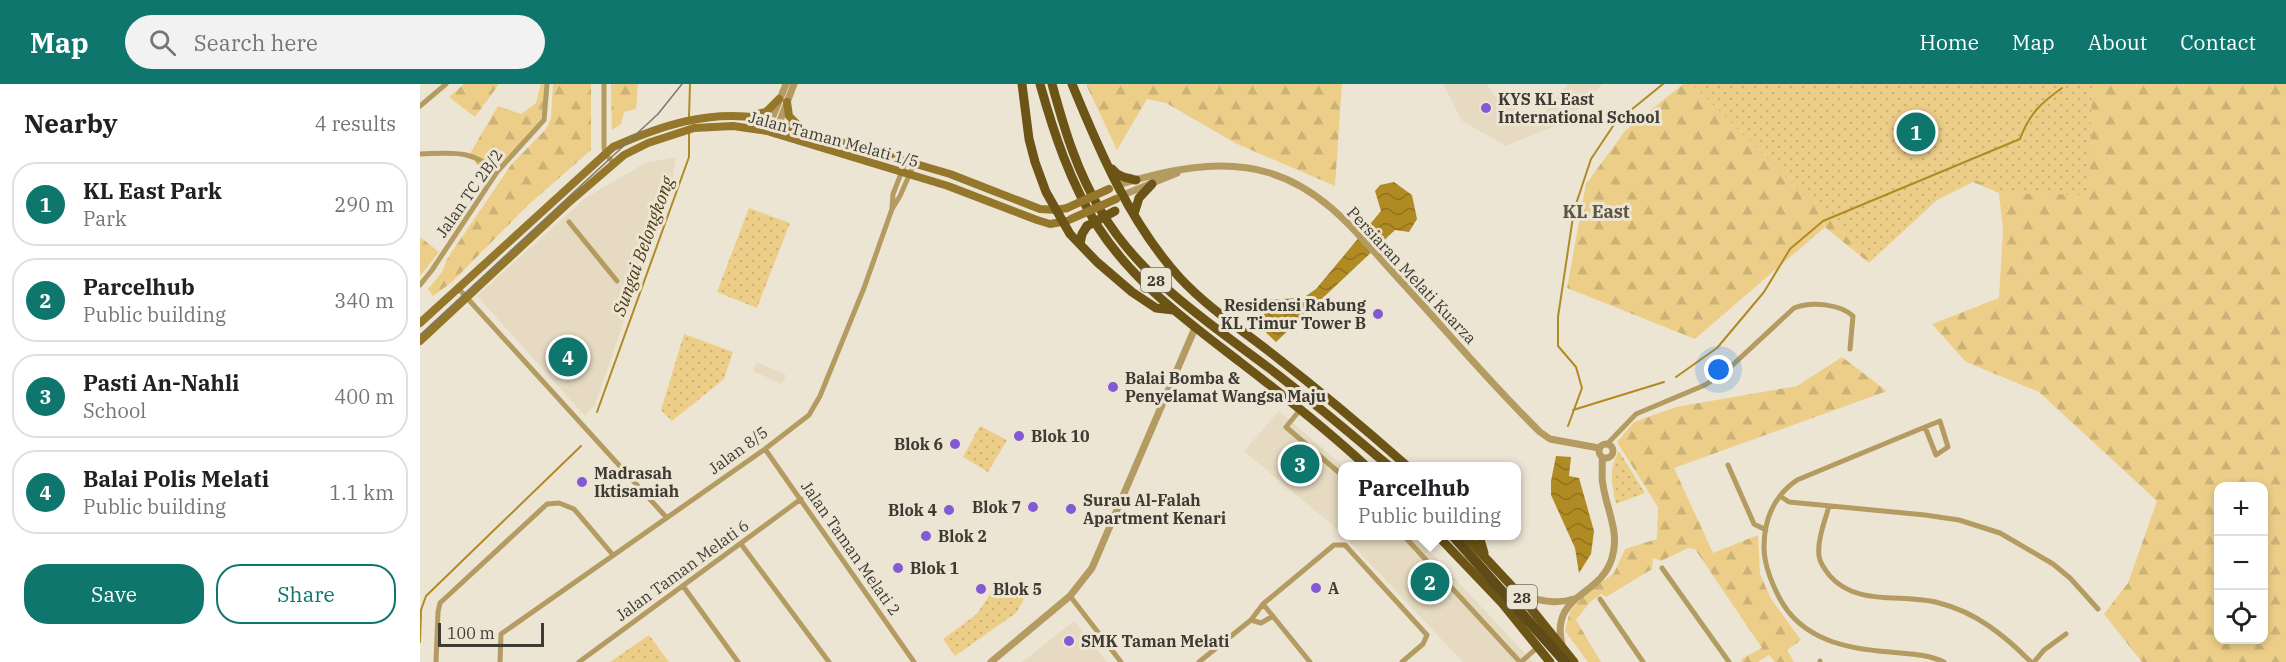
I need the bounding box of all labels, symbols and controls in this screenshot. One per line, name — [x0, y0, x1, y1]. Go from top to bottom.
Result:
search box — [125, 15, 545, 69]
text: Map — [30, 24, 89, 61]
icon: search — [146, 26, 179, 59]
text: Search here — [194, 28, 318, 57]
text: Home — [1919, 28, 1979, 56]
text: Map — [2012, 28, 2055, 56]
text: About — [2088, 28, 2147, 56]
text: Contact — [2180, 28, 2256, 56]
place label: KYS KL East International School — [1498, 89, 1660, 127]
marker: KYS KL East International School — [1479, 101, 1493, 115]
text: Nearby — [24, 106, 118, 140]
street label: Jalan Taman Melati 1/5 — [747, 107, 921, 171]
text: 4 results — [315, 110, 396, 137]
pin: 1 — [1896, 110, 1936, 154]
street label: Jalan TC 2B/2 — [431, 145, 507, 241]
water label: Sungai Belongkong — [607, 173, 679, 320]
text: KL East Park — [83, 176, 222, 205]
text: 1 — [40, 191, 52, 218]
text: 290 m — [334, 191, 394, 218]
district label: KL East — [1563, 200, 1630, 223]
street label: Persiaran Melati Kuarza — [1343, 202, 1481, 348]
text: Park — [83, 205, 127, 232]
road number: 28 — [1141, 268, 1171, 292]
text: Parcelhub — [83, 272, 195, 301]
text: 2 — [40, 287, 52, 314]
text: 340 m — [334, 287, 394, 314]
place label: Residensi Rabung KL Timur Tower B — [1221, 295, 1367, 333]
text: Public building — [83, 301, 226, 328]
marker: Residensi Rabung KL Timur Tower B — [1371, 307, 1385, 321]
pin: 4 — [548, 334, 588, 380]
your location — [1704, 355, 1733, 384]
text: Pasti An-Nahli — [83, 368, 239, 397]
place label: Balai Bomba & Penyelamat Wangsa Maju — [1125, 368, 1326, 406]
marker: Balai Bomba & Penyelamat Wangsa Maju — [1106, 380, 1120, 394]
text: 3 — [40, 383, 52, 410]
text: 400 m — [334, 383, 394, 410]
text: School — [83, 397, 146, 424]
street label: Jalan 8/5 — [704, 422, 772, 478]
place label: Blok 10 — [1031, 426, 1090, 446]
marker: Blok 10 — [1012, 429, 1026, 443]
place label: Blok 6 — [894, 434, 943, 454]
marker: Blok 6 — [948, 437, 962, 451]
pin: 3 — [1280, 442, 1320, 487]
popup — [1338, 462, 1521, 540]
place label: Madrasah Iktisamiah — [594, 463, 679, 501]
text: Balai Polis Melati — [83, 464, 269, 493]
text: Parcelhub — [1358, 473, 1470, 502]
marker: Madrasah Iktisamiah — [575, 475, 589, 489]
street label: Jalan Taman Melati 2 — [797, 477, 905, 619]
text: 4 — [40, 479, 52, 506]
text: 1.1 km — [329, 479, 394, 506]
map controls — [2214, 482, 2268, 644]
button: + — [2214, 482, 2268, 536]
place label: Surau Al-Falah Apartment Kenari — [1083, 490, 1226, 528]
text: Public building — [83, 493, 226, 520]
place label: Blok 7 — [972, 497, 1021, 517]
place label: Blok 4 — [888, 500, 937, 520]
marker: Blok 7 — [1026, 500, 1040, 514]
marker: Surau Al-Falah Apartment Kenari — [1064, 502, 1078, 516]
text: Public building — [1358, 502, 1501, 529]
marker: Blok 4 — [942, 503, 956, 517]
street label: Jalan Taman Melati 6 — [611, 515, 753, 625]
place label: Blok 2 — [938, 526, 987, 546]
marker: Blok 2 — [919, 529, 933, 543]
button: − — [2214, 536, 2268, 590]
place label: Blok 1 — [910, 558, 959, 578]
pin: 2 — [1410, 560, 1450, 604]
marker: Blok 1 — [891, 561, 905, 575]
button: Save — [24, 564, 204, 624]
button: Share — [216, 564, 396, 624]
place label: A — [1328, 578, 1339, 598]
place label: Blok 5 — [993, 579, 1042, 599]
marker: A — [1309, 581, 1323, 595]
marker: Blok 5 — [974, 582, 988, 596]
road number: 28 — [1507, 585, 1537, 609]
button: locate — [2214, 590, 2268, 644]
scale bar — [438, 620, 544, 648]
text: 100 m — [447, 623, 495, 643]
place label: SMK Taman Melati — [1081, 631, 1229, 651]
marker: SMK Taman Melati — [1062, 634, 1076, 648]

